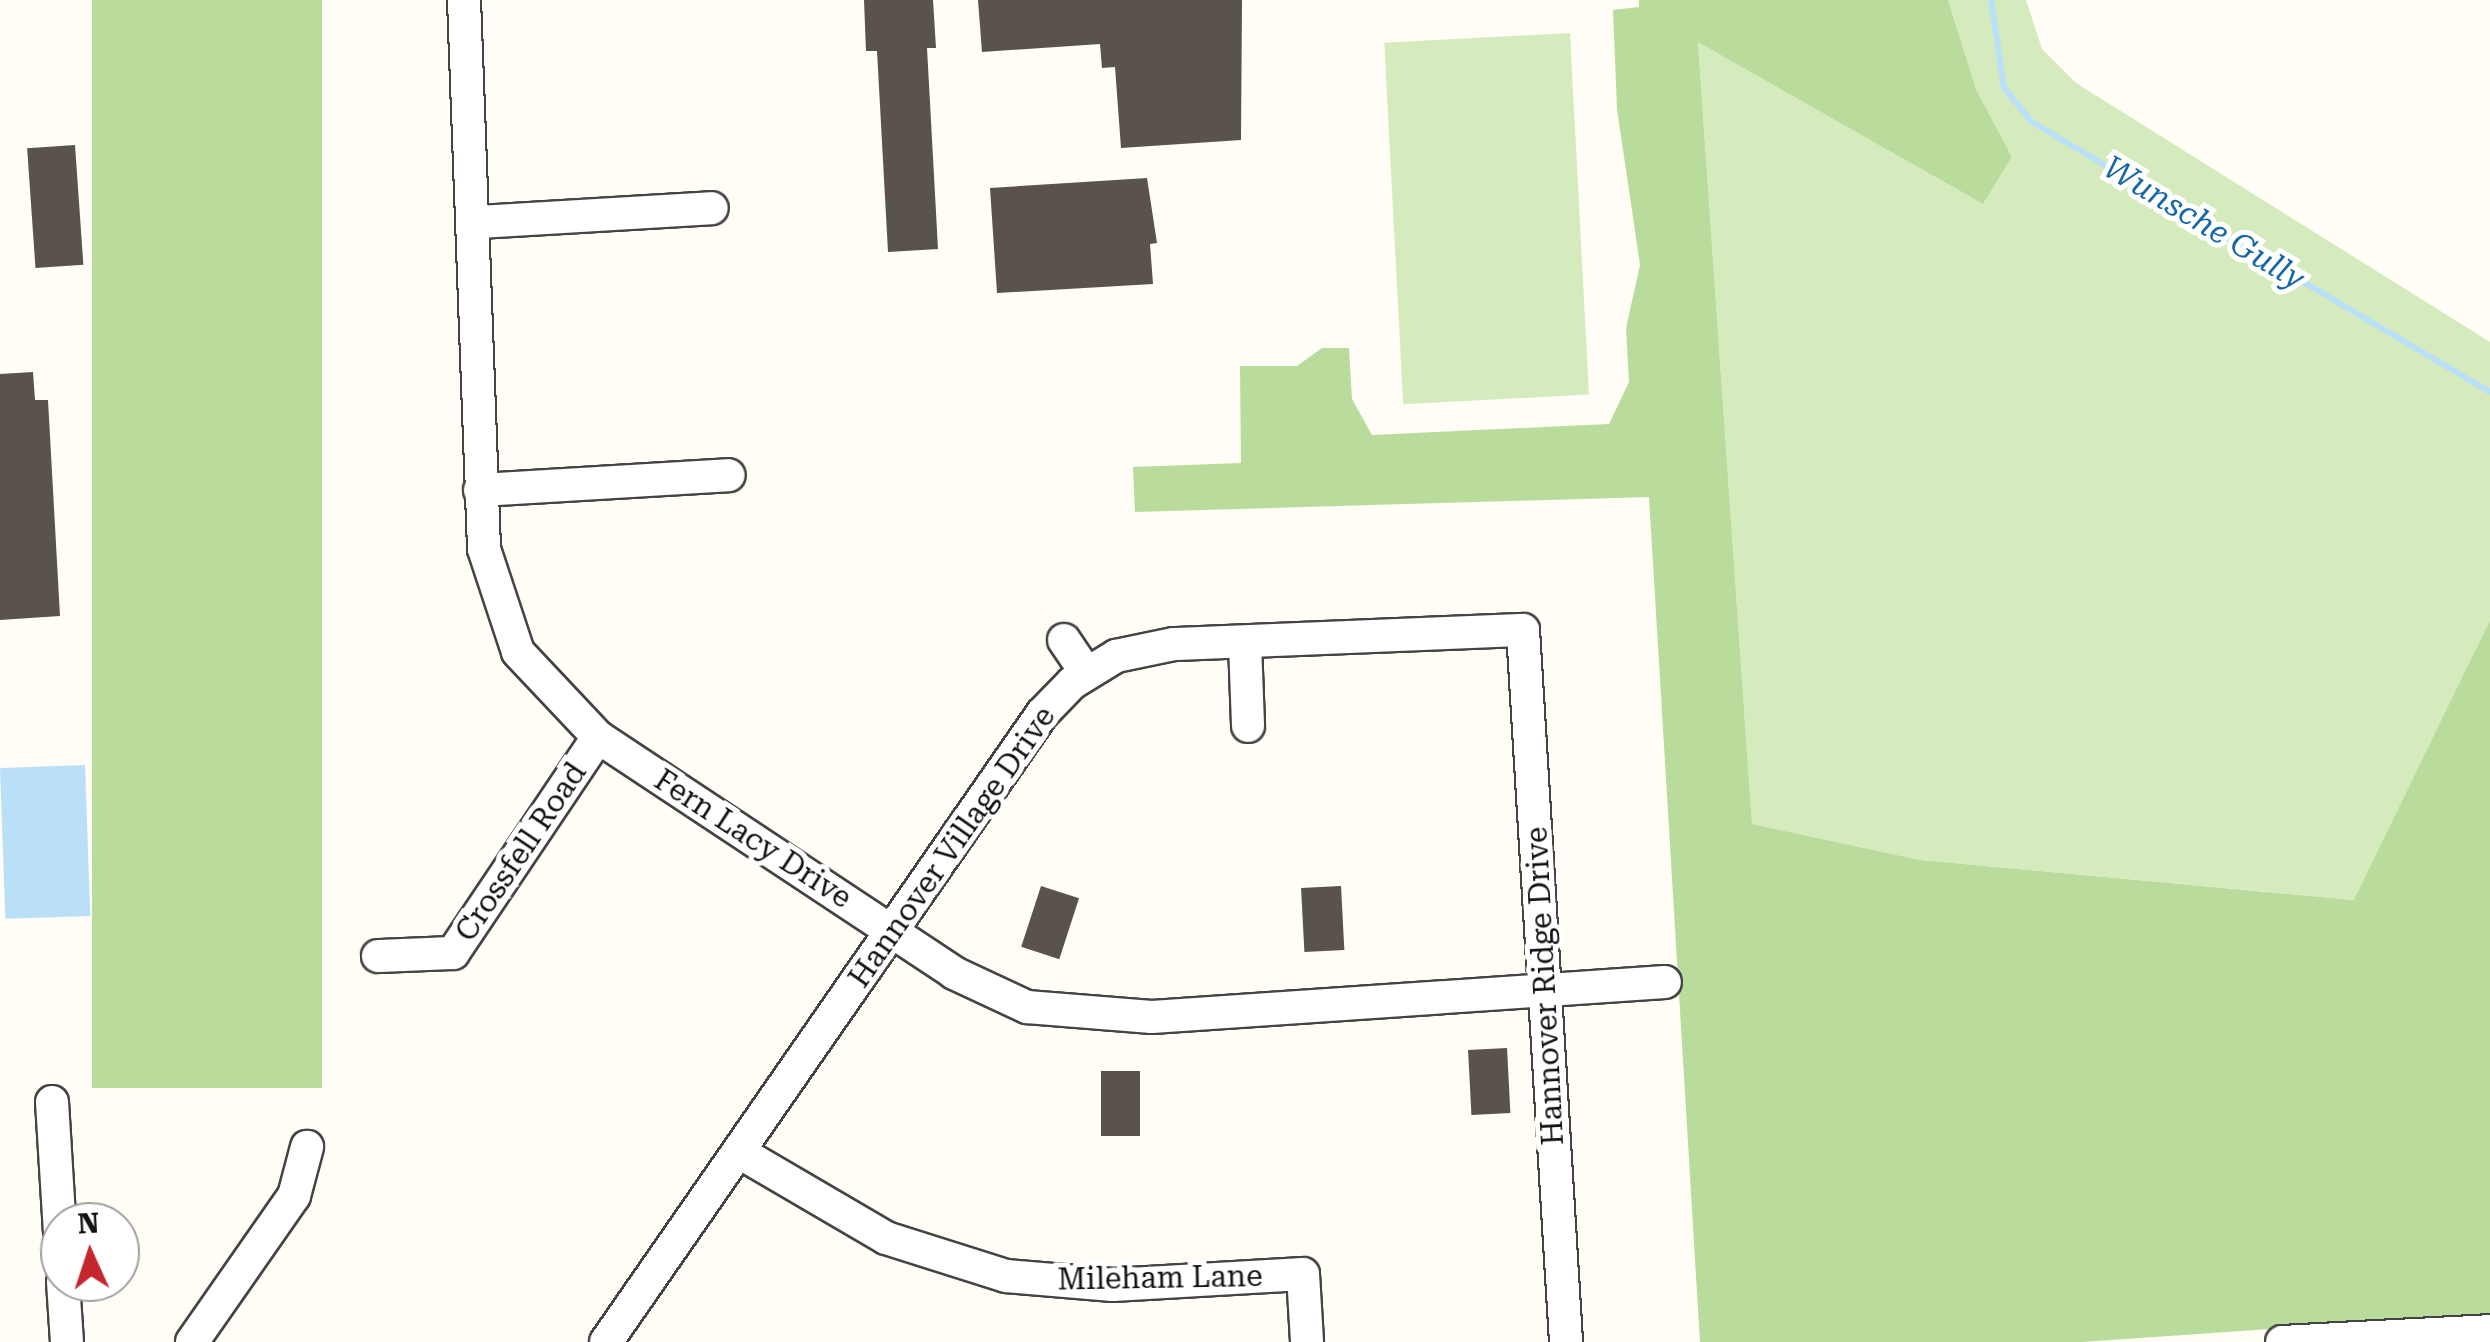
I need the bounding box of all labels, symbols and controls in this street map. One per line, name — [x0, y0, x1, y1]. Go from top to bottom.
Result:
water label: Wunsche Gully — [2097, 148, 2311, 298]
street label: Hannover Village Drive — [841, 700, 1063, 994]
street label: Crossfell Road — [448, 756, 594, 948]
street label: Fern Lacy Drive — [648, 762, 858, 916]
street label: Hannover Ridge Drive — [1519, 826, 1571, 1146]
north arrow — [40, 1202, 140, 1302]
text: N — [77, 1206, 100, 1241]
street label: Mileham Lane — [1057, 1258, 1263, 1298]

